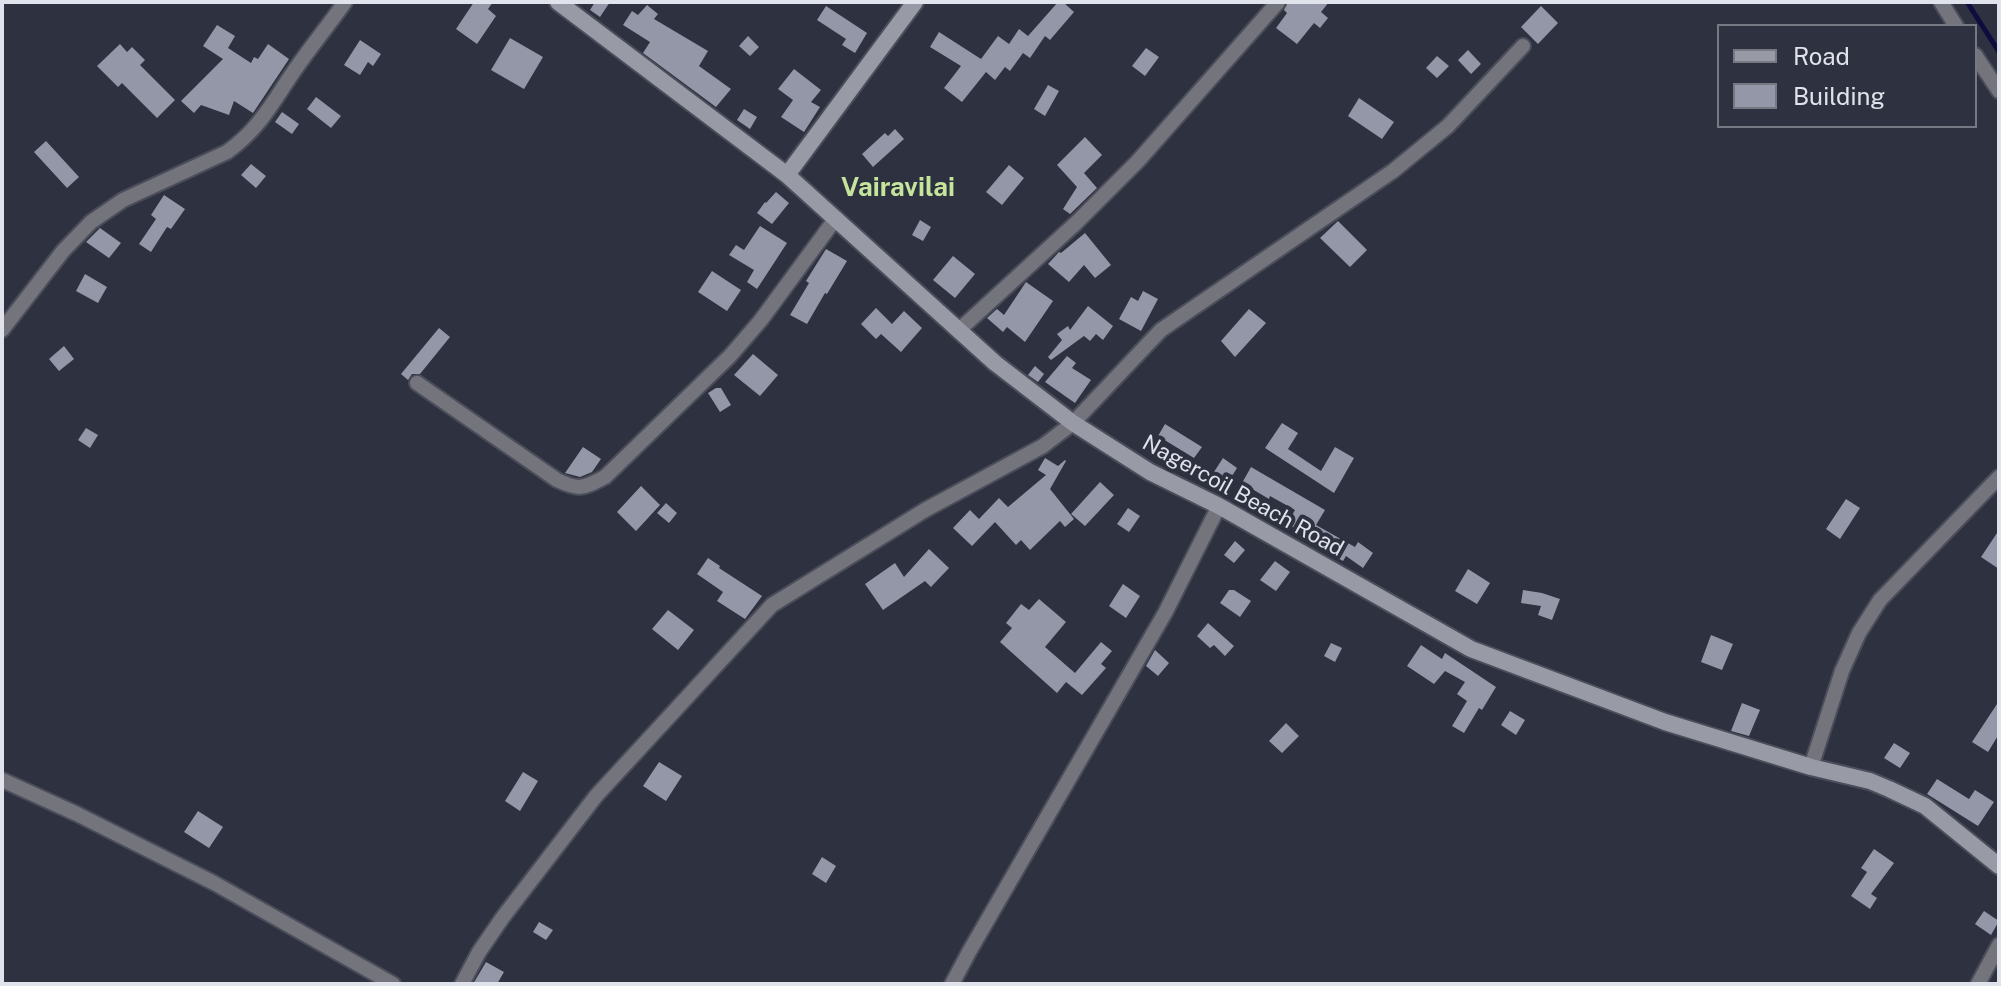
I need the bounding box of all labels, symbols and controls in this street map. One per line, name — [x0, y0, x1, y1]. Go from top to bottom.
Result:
legend — [1717, 24, 1977, 128]
text: Road — [1793, 42, 1850, 70]
text: Building — [1793, 82, 1885, 110]
district label: Vairavilai — [841, 172, 955, 204]
street label: Nagercoil Beach Road — [1138, 430, 1348, 562]

